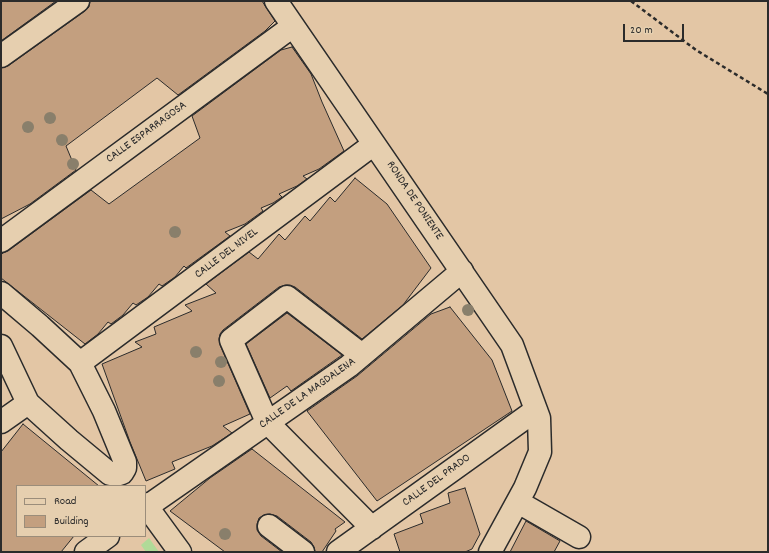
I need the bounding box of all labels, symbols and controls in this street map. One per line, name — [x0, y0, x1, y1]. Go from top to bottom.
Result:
scale bar — [625, 16, 686, 42]
text: 20 m — [630, 22, 653, 39]
street label: CALLE ESPARRAGOSA — [104, 99, 190, 167]
street label: RONDA DE PONIENTE — [382, 159, 446, 243]
street label: CALLE DEL NIVEL — [192, 226, 262, 282]
street label: CALLE DE LA MAGDALENA — [257, 355, 359, 433]
street label: CALLE DEL PRADO — [400, 451, 474, 511]
legend — [16, 485, 146, 537]
text: Road — [54, 493, 76, 510]
text: Building — [54, 513, 89, 530]

